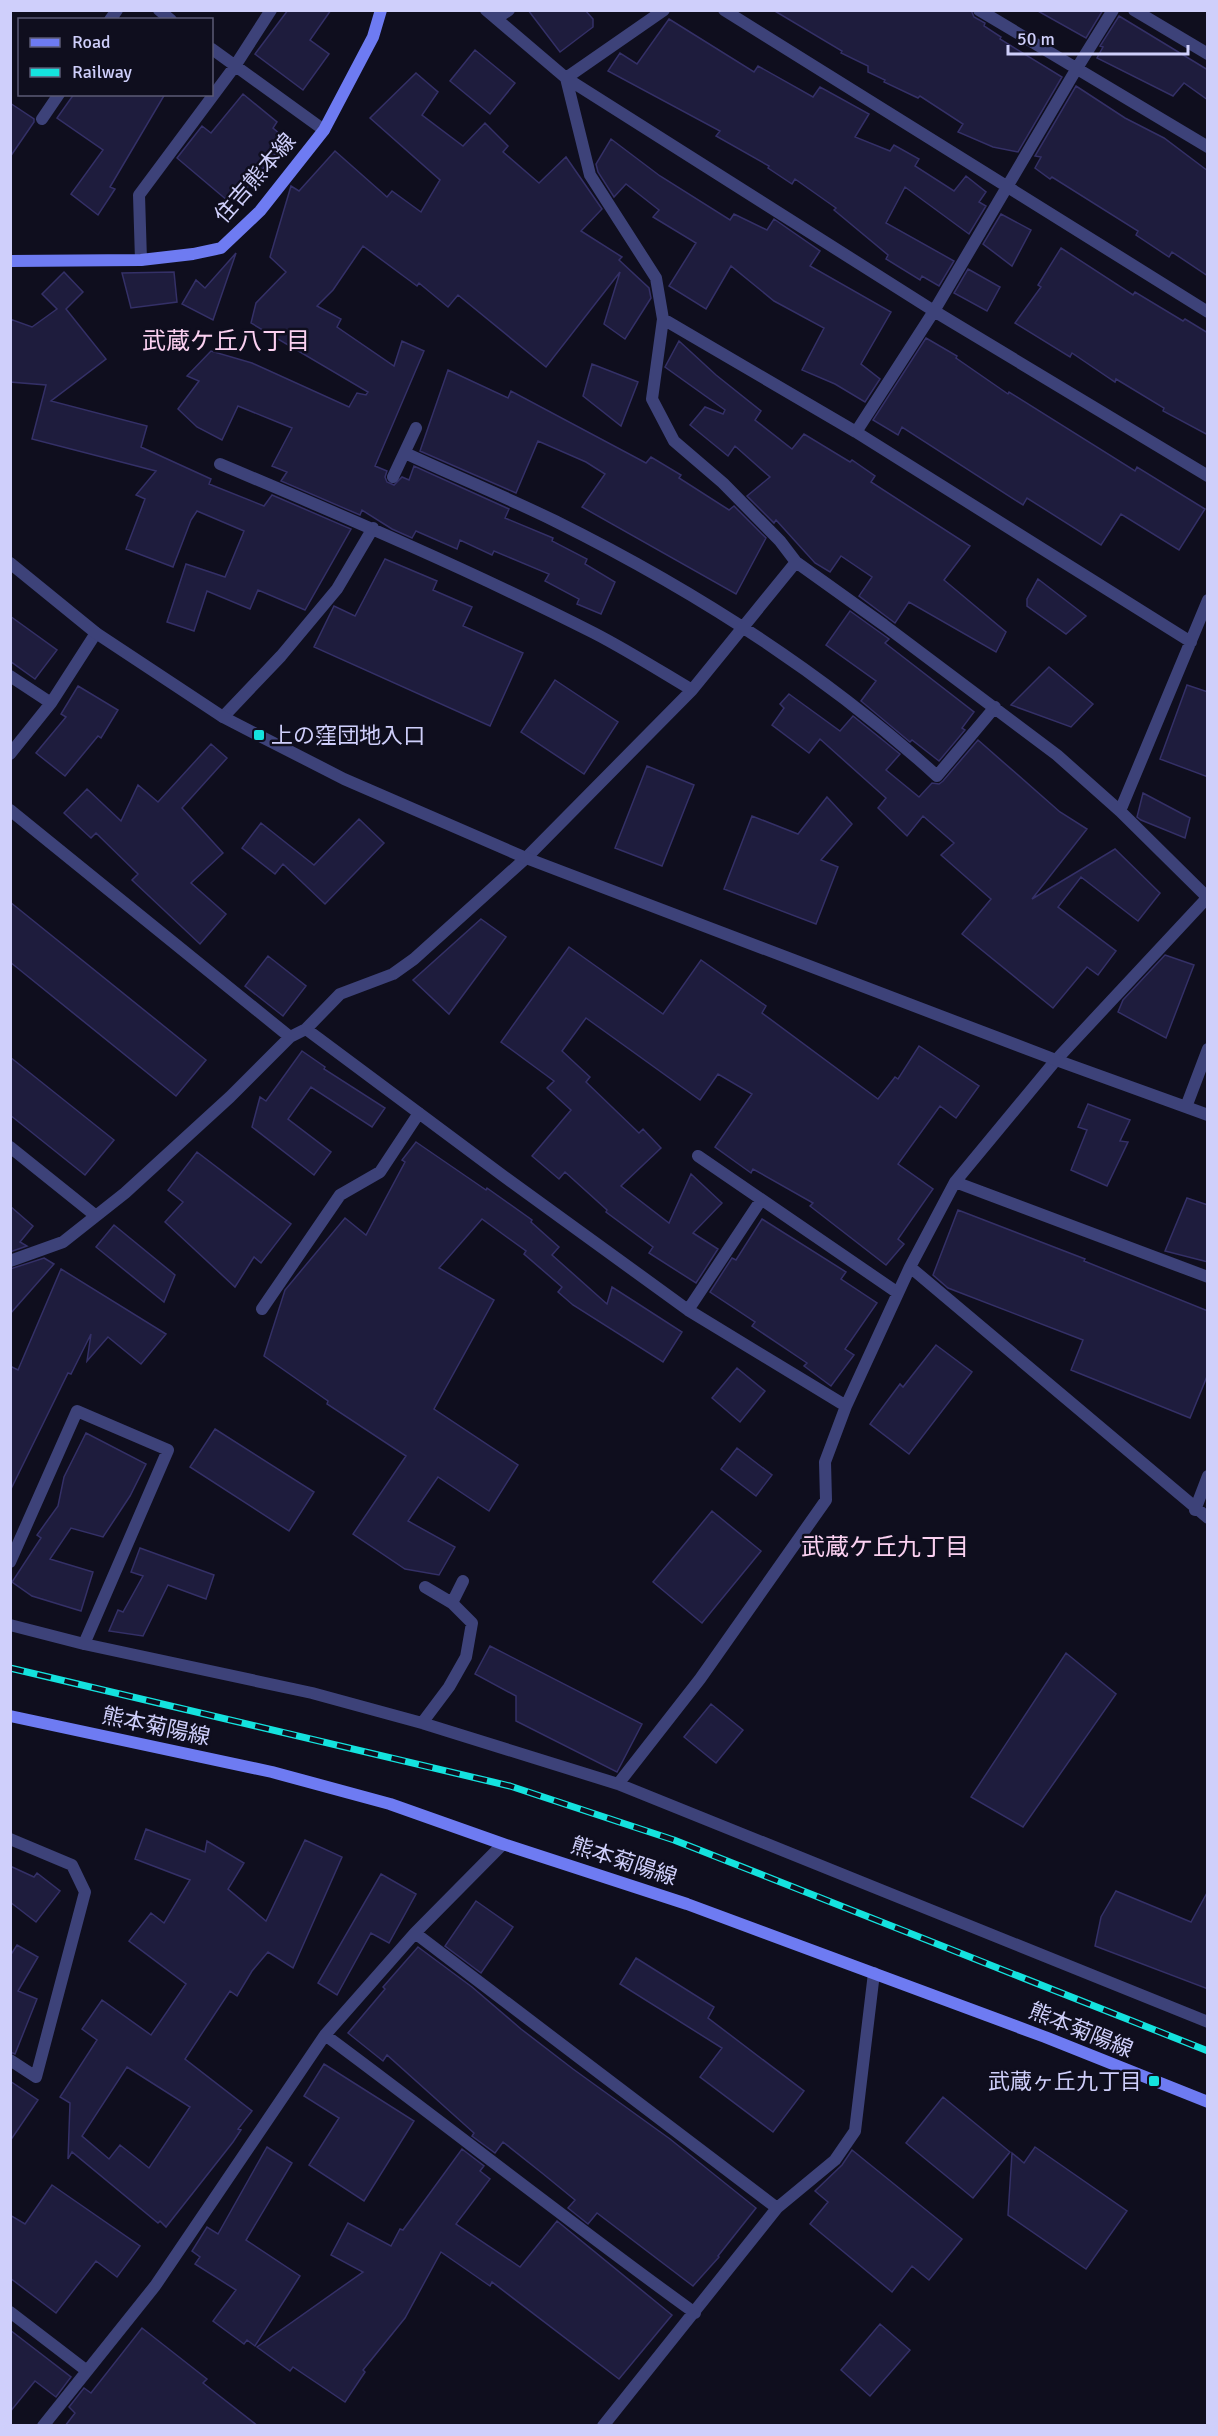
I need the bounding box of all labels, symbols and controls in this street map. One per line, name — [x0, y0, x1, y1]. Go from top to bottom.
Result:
legend — [18, 18, 213, 96]
scale bar — [1008, 18, 1188, 56]
text: 50 m — [1017, 28, 1055, 50]
text: Road — [72, 31, 111, 53]
text: Railway — [72, 61, 133, 83]
street label: 住吉熊本線 — [209, 128, 301, 228]
district label: 武蔵ケ丘八丁目 — [142, 326, 310, 356]
place label: 上の窪団地入口 — [271, 722, 425, 749]
marker: 上の窪団地入口 — [252, 728, 266, 742]
district label: 武蔵ケ丘九丁目 — [801, 1532, 969, 1562]
street label: 熊本菊陽線 — [99, 1701, 213, 1751]
street label: 熊本菊陽線 — [568, 1831, 680, 1891]
street label: 熊本菊陽線 — [1025, 1997, 1137, 2063]
place label: 武蔵ヶ丘九丁目 — [988, 2068, 1142, 2095]
marker: 武蔵ヶ丘九丁目 — [1147, 2074, 1161, 2088]

